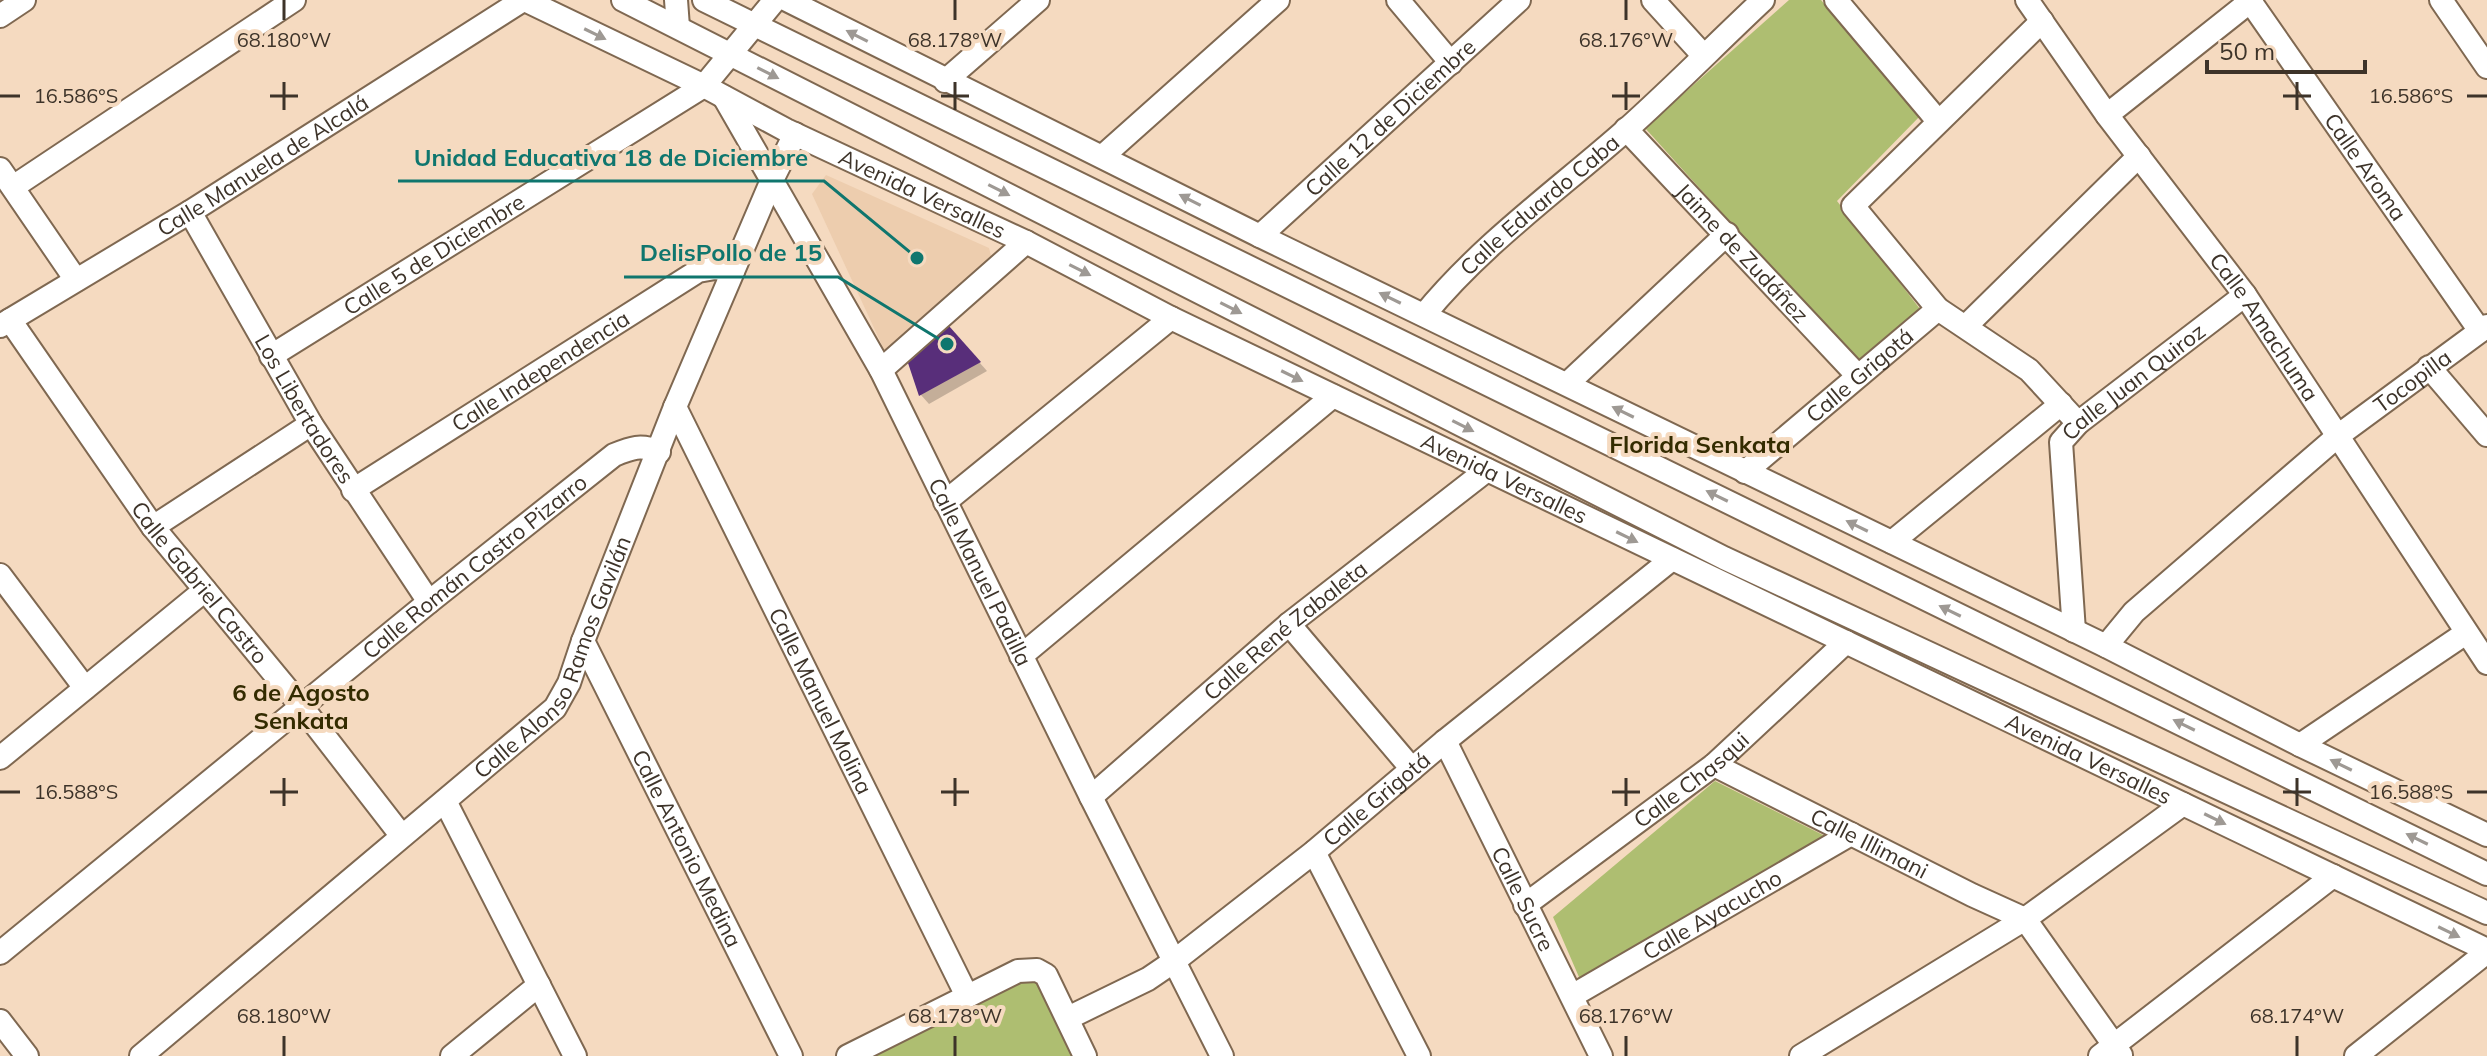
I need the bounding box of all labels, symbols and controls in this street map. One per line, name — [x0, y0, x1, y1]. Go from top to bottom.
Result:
scale bar — [2207, 24, 2365, 74]
text: 68.180°W — [237, 27, 331, 52]
one-way arrow — [583, 27, 607, 41]
text: 68.178°W — [908, 27, 1002, 52]
text: 68.176°W — [1579, 27, 1673, 52]
one-way arrow — [845, 29, 868, 42]
street label: Calle 12 de Diciembre — [1299, 33, 1481, 202]
text: 50 m — [2219, 36, 2275, 66]
one-way arrow — [756, 66, 779, 79]
text: 16.586°S — [34, 83, 118, 108]
text: 16.586°S — [2369, 83, 2453, 108]
street label: Calle Manuela de Alcalá — [152, 88, 374, 243]
street label: Calle Aroma — [2318, 107, 2413, 226]
street label: Calle Eduardo Caba — [1454, 128, 1625, 281]
callout: Unidad Educativa 18 de Diciembre — [398, 133, 824, 181]
text: Unidad Educativa 18 de Diciembre — [414, 142, 808, 172]
street label: Avenida Versalles — [834, 143, 1010, 245]
street label: Jaime de Zudáñez — [1670, 177, 1815, 329]
one-way arrow — [988, 184, 1011, 197]
street label: Calle 5 de Diciembre — [338, 187, 530, 321]
one-way arrow — [1179, 194, 1202, 207]
callout: DelisPollo de 15 — [624, 229, 838, 277]
text: DelisPollo de 15 — [640, 237, 822, 267]
street label: Calle Amachuma — [2204, 247, 2325, 406]
one-way arrow — [1069, 263, 1091, 277]
one-way arrow — [1378, 291, 1401, 305]
one-way arrow — [1220, 301, 1243, 315]
street label: Calle Independencia — [446, 304, 635, 438]
street label: Calle Juan Quiroz — [2055, 317, 2211, 446]
street label: Calle Grigotá — [1800, 322, 1919, 429]
street label: Los Libertadores — [249, 329, 361, 489]
street label: Tocopilla — [2368, 343, 2457, 419]
one-way arrow — [1281, 369, 1304, 383]
one-way arrow — [1612, 405, 1635, 419]
one-way arrow — [1452, 419, 1475, 432]
street label: Avenida Versalles — [1417, 426, 1592, 530]
district label: Florida Senkata — [1609, 429, 1791, 459]
street label: Calle Román Castro Pizarro — [356, 468, 592, 665]
street label: Calle Manuel Padilla — [922, 473, 1038, 671]
one-way arrow — [1705, 489, 1728, 503]
street label: Calle Gabriel Castro — [125, 496, 274, 669]
one-way arrow — [1845, 519, 1869, 533]
one-way arrow — [1616, 530, 1639, 544]
street label: Calle Alonso Ramos Gavilán — [468, 532, 637, 784]
street label: Calle René Zabaleta — [1198, 554, 1373, 706]
street label: Calle Manuel Molina — [763, 603, 879, 799]
one-way arrow — [1938, 604, 1961, 617]
district label: 6 de Agosto Senkata — [232, 677, 370, 735]
street label: Avenida Versalles — [2001, 707, 2176, 810]
one-way arrow — [2172, 718, 2195, 732]
street label: Calle Chasqui — [1628, 726, 1755, 834]
street label: Calle Antonio Medina — [626, 745, 748, 952]
street label: Calle Grigotá — [1317, 746, 1436, 852]
one-way arrow — [2329, 758, 2353, 772]
text: 16.588°S — [34, 779, 118, 804]
text: 16.588°S — [2369, 779, 2453, 804]
street label: Calle Illimani — [1806, 802, 1933, 885]
one-way arrow — [2204, 813, 2227, 826]
one-way arrow — [2405, 833, 2428, 846]
street label: Calle Sucre — [1485, 842, 1561, 956]
street label: Calle Ayacucho — [1637, 863, 1787, 966]
one-way arrow — [2438, 925, 2461, 939]
text: 68.180°W — [237, 1003, 331, 1028]
text: 68.178°W — [908, 1003, 1002, 1028]
text: 68.176°W — [1579, 1003, 1673, 1028]
text: 68.174°W — [2250, 1003, 2344, 1028]

